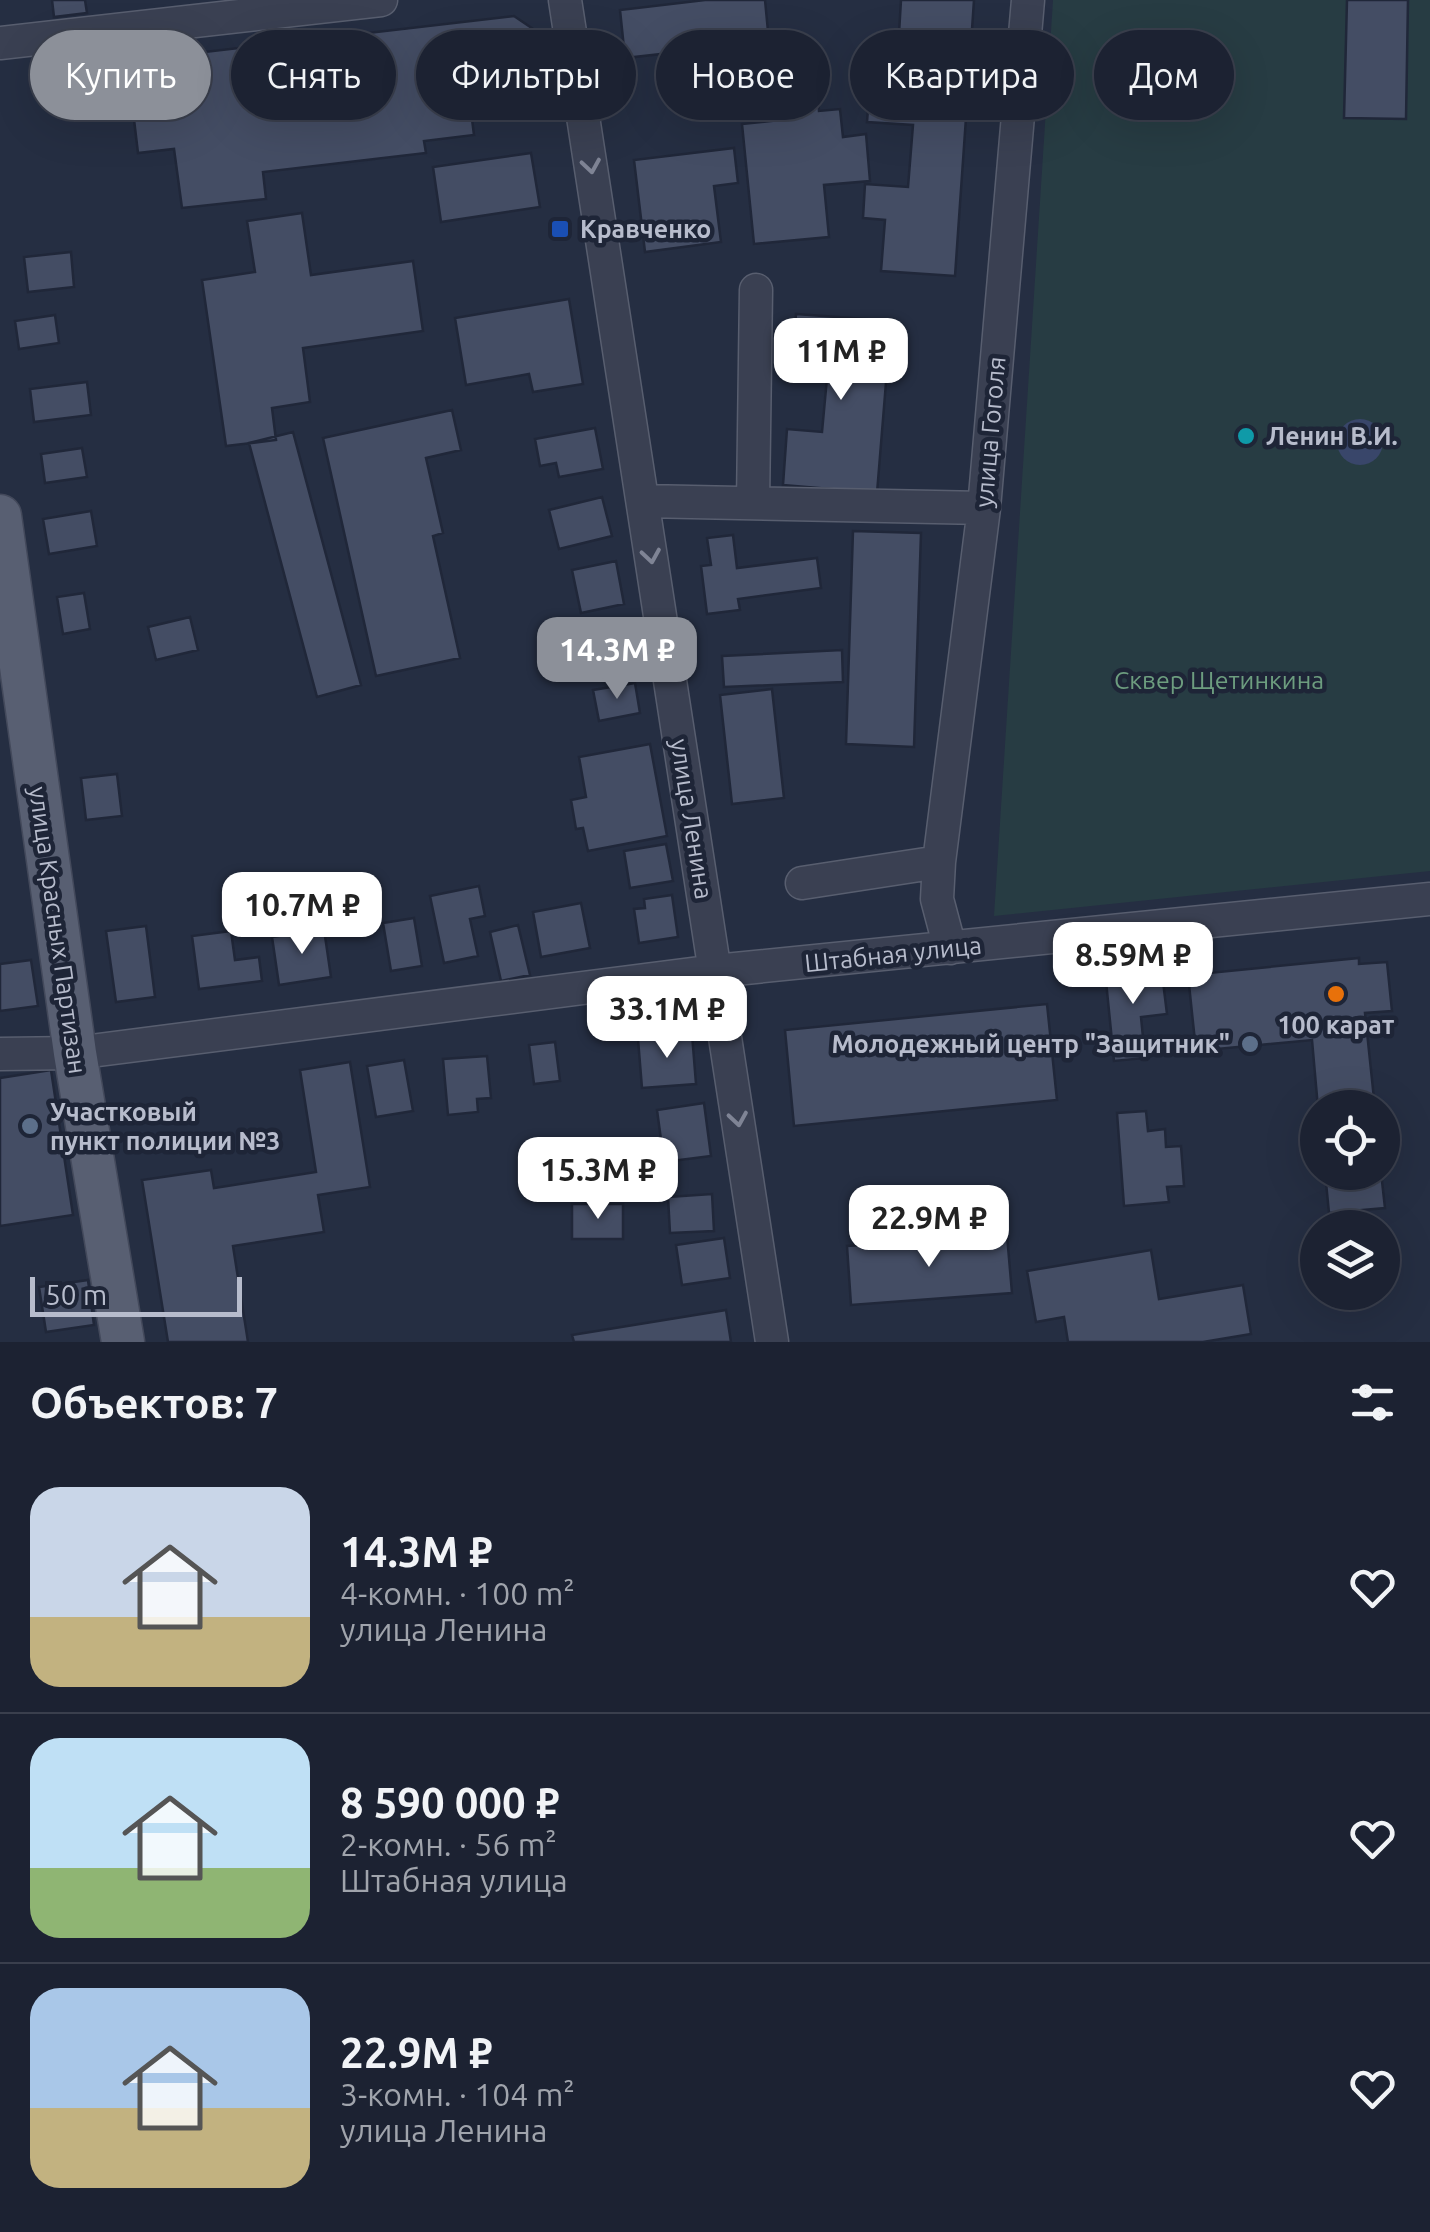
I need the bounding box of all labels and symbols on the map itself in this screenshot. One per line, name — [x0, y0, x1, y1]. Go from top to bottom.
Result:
one-way arrow — [579, 157, 600, 174]
place label: Кравченко — [580, 215, 711, 243]
marker: Кравченко — [549, 218, 571, 240]
pin: 11M ₽ — [771, 318, 911, 403]
street label: улица Гоголя — [969, 355, 1011, 509]
place label: Ленин В.И. — [1266, 422, 1398, 450]
marker: Ленин В.И. — [1235, 425, 1257, 447]
one-way arrow — [640, 548, 661, 564]
pin: 14.3M ₽ — [525, 617, 709, 702]
park label: Сквер Щетинкина — [1114, 666, 1324, 694]
street label: улица Ленина — [665, 737, 719, 901]
street label: улица Красных Партизан — [24, 784, 92, 1076]
pin: 10.7M ₽ — [210, 872, 394, 957]
pin: 8.59M ₽ — [1041, 922, 1225, 1007]
street label: Штабная улица — [803, 931, 983, 977]
pin: 33.1M ₽ — [575, 976, 759, 1061]
marker: 100 карат — [1325, 983, 1347, 1005]
place label: 100 карат — [1278, 1011, 1395, 1039]
place label: Молодежный центр "Защитник" — [831, 1030, 1230, 1058]
marker: Молодежный центр "Защитник" — [1239, 1033, 1261, 1055]
place label: Участковый пункт полиции №3 — [50, 1098, 280, 1155]
one-way arrow — [727, 1111, 748, 1128]
marker: Участковый пункт полиции №3 — [19, 1115, 41, 1137]
pin: 15.3M ₽ — [506, 1137, 690, 1222]
pin: 22.9M ₽ — [837, 1185, 1021, 1270]
scale bar — [30, 1272, 242, 1316]

